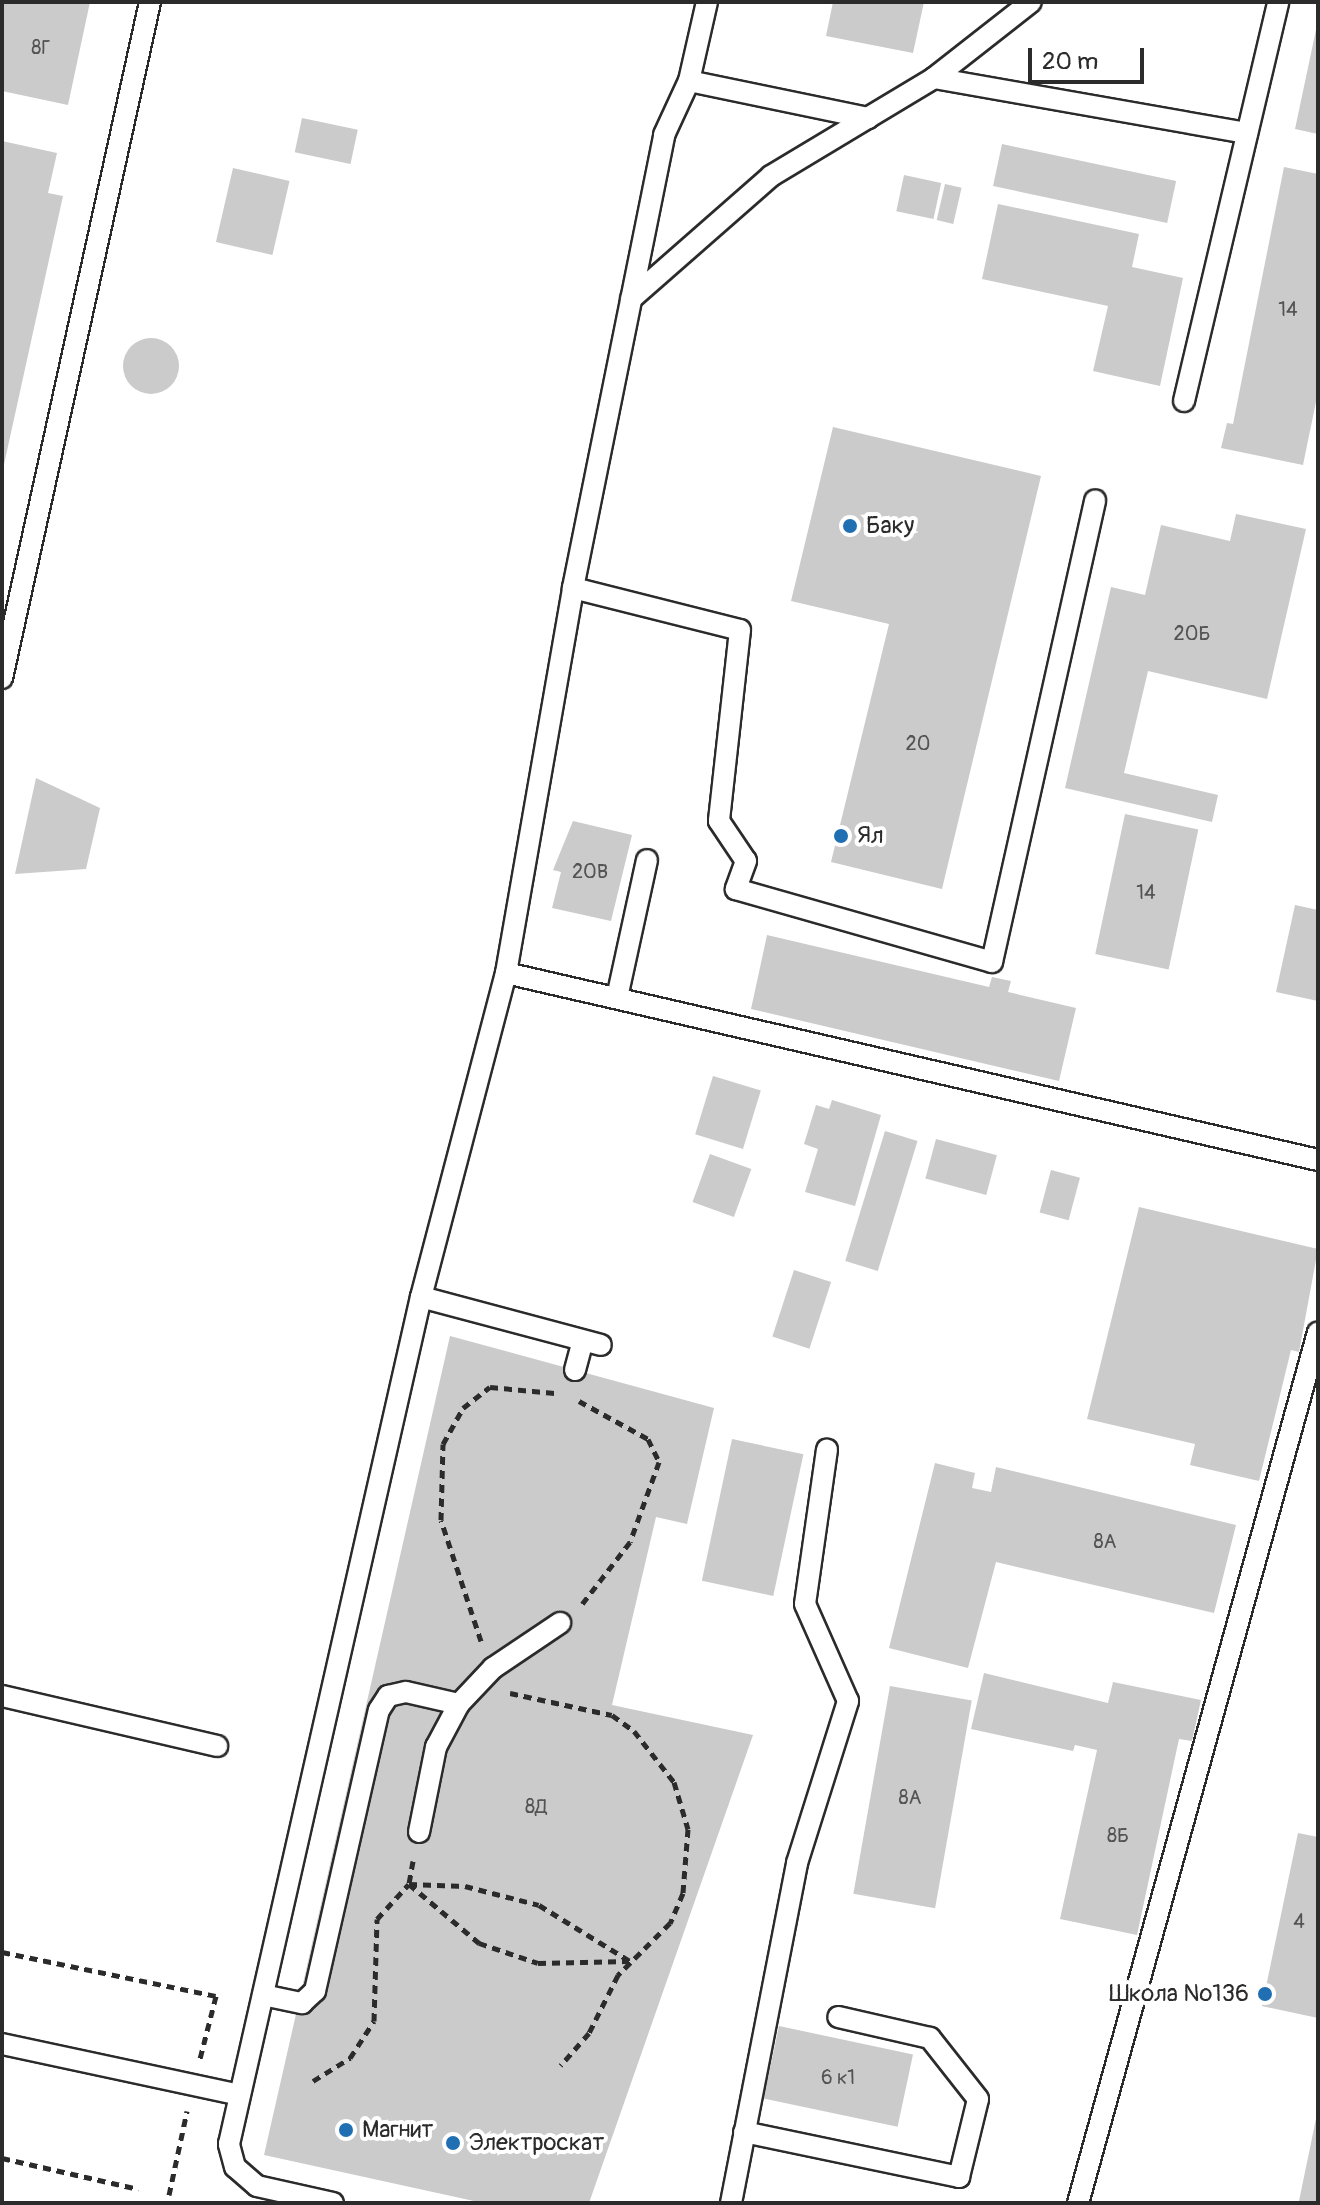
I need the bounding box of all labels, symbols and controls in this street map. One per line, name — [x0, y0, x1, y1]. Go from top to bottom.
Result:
scale bar — [1032, 32, 1148, 82]
house number: 8Г — [31, 35, 51, 59]
text: 20 m — [1042, 47, 1098, 76]
house number: 14 — [1278, 297, 1298, 321]
place label: Баку — [866, 512, 914, 540]
marker: Баку — [841, 517, 859, 535]
house number: 20Б — [1174, 621, 1210, 645]
house number: 20 — [906, 731, 930, 755]
place label: Ял — [857, 822, 884, 850]
marker: Ял — [832, 827, 850, 845]
house number: 20В — [572, 859, 608, 883]
house number: 14 — [1136, 880, 1156, 904]
house number: 8А — [1093, 1529, 1117, 1553]
house number: 8А — [898, 1785, 922, 1809]
house number: 8Д — [525, 1794, 547, 1818]
house number: 8Б — [1107, 1823, 1129, 1847]
house number: 4 — [1293, 1909, 1305, 1933]
place label: Школа №136 — [1109, 1980, 1249, 2008]
marker: Школа №136 — [1256, 1985, 1274, 2003]
house number: 6 к1 — [821, 2065, 855, 2089]
place label: Магнит — [362, 2116, 433, 2144]
marker: Магнит — [337, 2121, 355, 2139]
place label: Электроскат — [469, 2129, 604, 2157]
marker: Электроскат — [444, 2134, 462, 2152]

